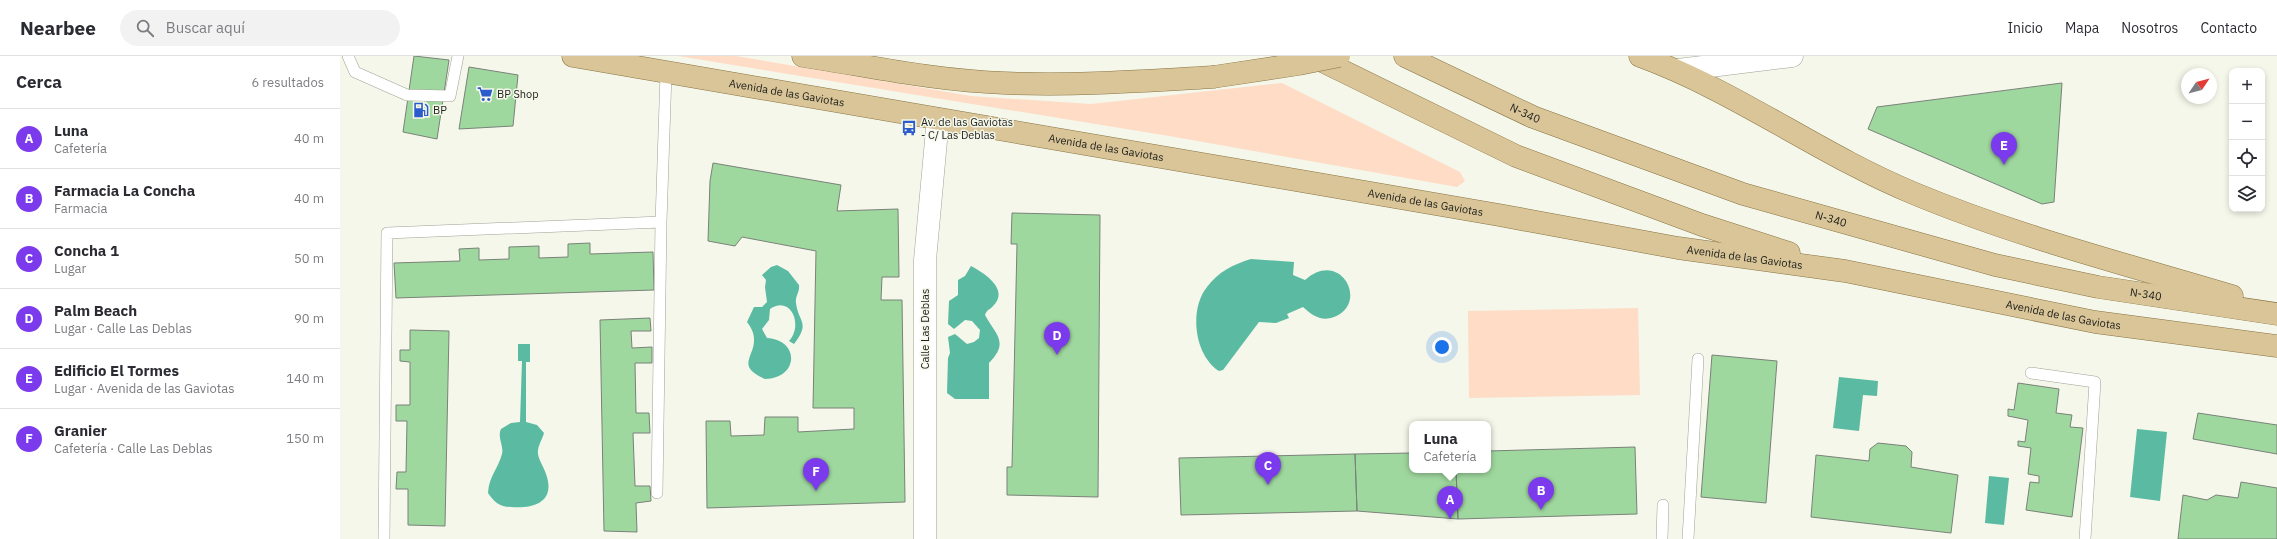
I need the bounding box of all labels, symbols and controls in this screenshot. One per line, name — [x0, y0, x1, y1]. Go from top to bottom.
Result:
search box — [120, 10, 400, 46]
text: Nearbee — [20, 16, 96, 40]
icon: search — [134, 17, 156, 39]
text: Buscar aquí — [166, 18, 245, 37]
text: Inicio — [2007, 19, 2043, 37]
text: Mapa — [2065, 19, 2099, 37]
text: Nosotros — [2121, 19, 2178, 37]
text: Contacto — [2200, 19, 2257, 37]
north arrow — [2181, 68, 2217, 104]
map controls — [2229, 68, 2265, 212]
button: + — [2229, 68, 2265, 104]
text: Cerca — [16, 71, 62, 93]
text: 6 resultados — [251, 74, 324, 91]
street label: Avenida de las Gaviotas — [728, 76, 846, 110]
supermarket icon: BP Shop — [476, 85, 494, 103]
place label: BP Shop — [497, 87, 539, 101]
street label: N-340 — [1508, 100, 1542, 126]
fuel station icon: BP — [412, 101, 430, 119]
place label: BP — [433, 103, 447, 117]
button: − — [2229, 104, 2265, 140]
place label: Av. de las Gaviotas - C/ Las Deblas — [921, 115, 1013, 142]
bus stop icon: Av. de las Gaviotas - C/ Las Deblas — [900, 119, 918, 137]
text: Luna — [54, 121, 88, 140]
text: A — [25, 130, 33, 147]
text: 40 m — [294, 130, 324, 147]
street label: Avenida de las Gaviotas — [1047, 131, 1165, 164]
pin: E — [1991, 132, 2017, 165]
text: Cafetería — [54, 140, 107, 157]
button: locate — [2229, 140, 2265, 176]
button: layers — [2229, 176, 2265, 212]
text: Farmacia La Concha — [54, 181, 195, 200]
street label: Avenida de las Gaviotas — [1367, 186, 1484, 219]
text: B — [25, 190, 33, 207]
text: 40 m — [294, 190, 324, 207]
text: Farmacia — [54, 200, 107, 217]
street label: N-340 — [1814, 208, 1848, 230]
text: Concha 1 — [54, 241, 119, 260]
street label: Avenida de las Gaviotas — [1686, 242, 1804, 272]
text: C — [25, 250, 33, 267]
text: 50 m — [294, 250, 324, 267]
text: Lugar — [54, 260, 86, 277]
street label: N-340 — [2129, 285, 2163, 304]
street label: Calle Las Deblas — [918, 289, 932, 369]
street label: Avenida de las Gaviotas — [2005, 297, 2122, 332]
text: Palm Beach — [54, 301, 137, 320]
text: D — [24, 310, 34, 327]
text: 90 m — [294, 310, 324, 327]
text: Lugar · Calle Las Deblas — [54, 320, 192, 337]
pin: D — [1044, 322, 1070, 355]
your location — [1432, 337, 1452, 357]
text: Edificio El Tormes — [54, 361, 179, 380]
text: E — [25, 370, 33, 387]
text: 140 m — [286, 370, 324, 387]
text: Lugar · Avenida de las Gaviotas — [54, 380, 235, 397]
text: Granier — [54, 421, 107, 440]
popup — [1409, 421, 1491, 473]
text: Luna — [1424, 429, 1458, 448]
text: F — [25, 430, 33, 447]
text: 150 m — [286, 430, 324, 447]
text: Cafetería · Calle Las Deblas — [54, 440, 213, 457]
text: Cafetería — [1424, 448, 1476, 465]
pin: C — [1255, 452, 1281, 485]
pin: F — [803, 458, 829, 491]
pin: B — [1528, 477, 1554, 510]
pin: A — [1437, 486, 1463, 519]

